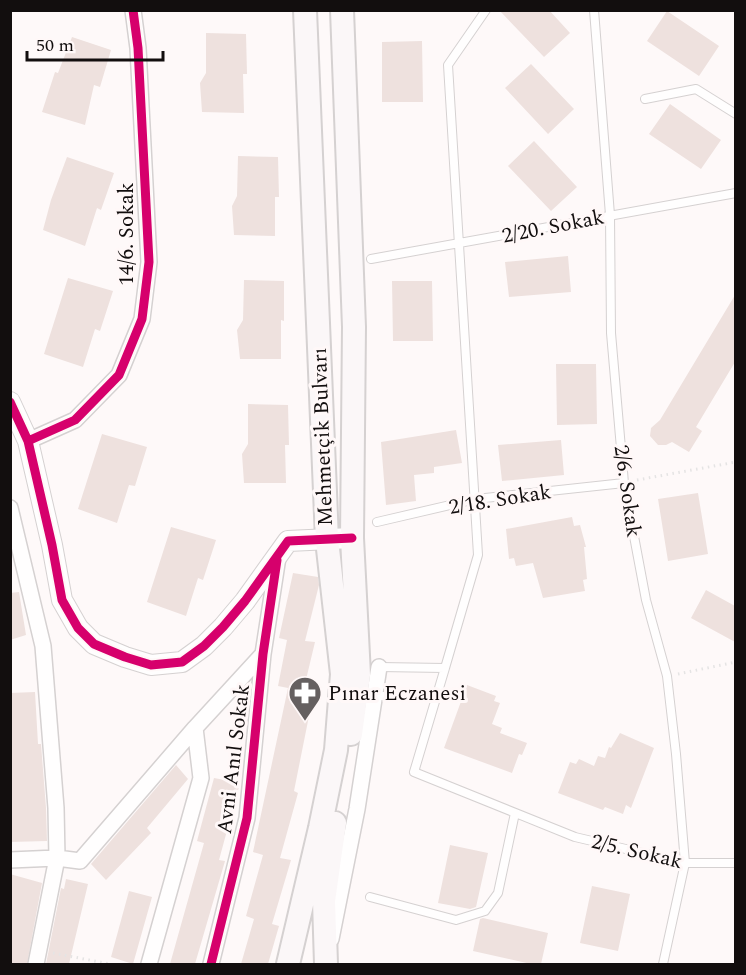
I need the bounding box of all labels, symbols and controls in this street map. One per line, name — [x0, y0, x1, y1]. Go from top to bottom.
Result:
scale bar — [27, 24, 164, 62]
text: 50 m — [36, 32, 74, 59]
street label: 14/6. Sokak — [111, 182, 143, 286]
street label: 2/20. Sokak — [499, 201, 607, 253]
street label: Mehmetçik Bulvarı — [304, 347, 342, 527]
street label: 2/6. Sokak — [605, 443, 649, 540]
street label: 2/18. Sokak — [447, 476, 554, 524]
pharmacy icon: Pınar Eczanesi — [287, 675, 323, 722]
place label: Pınar Eczanesi — [328, 678, 466, 710]
street label: Avni Anıl Sokak — [209, 682, 259, 836]
street label: 2/5. Sokak — [588, 826, 686, 878]

